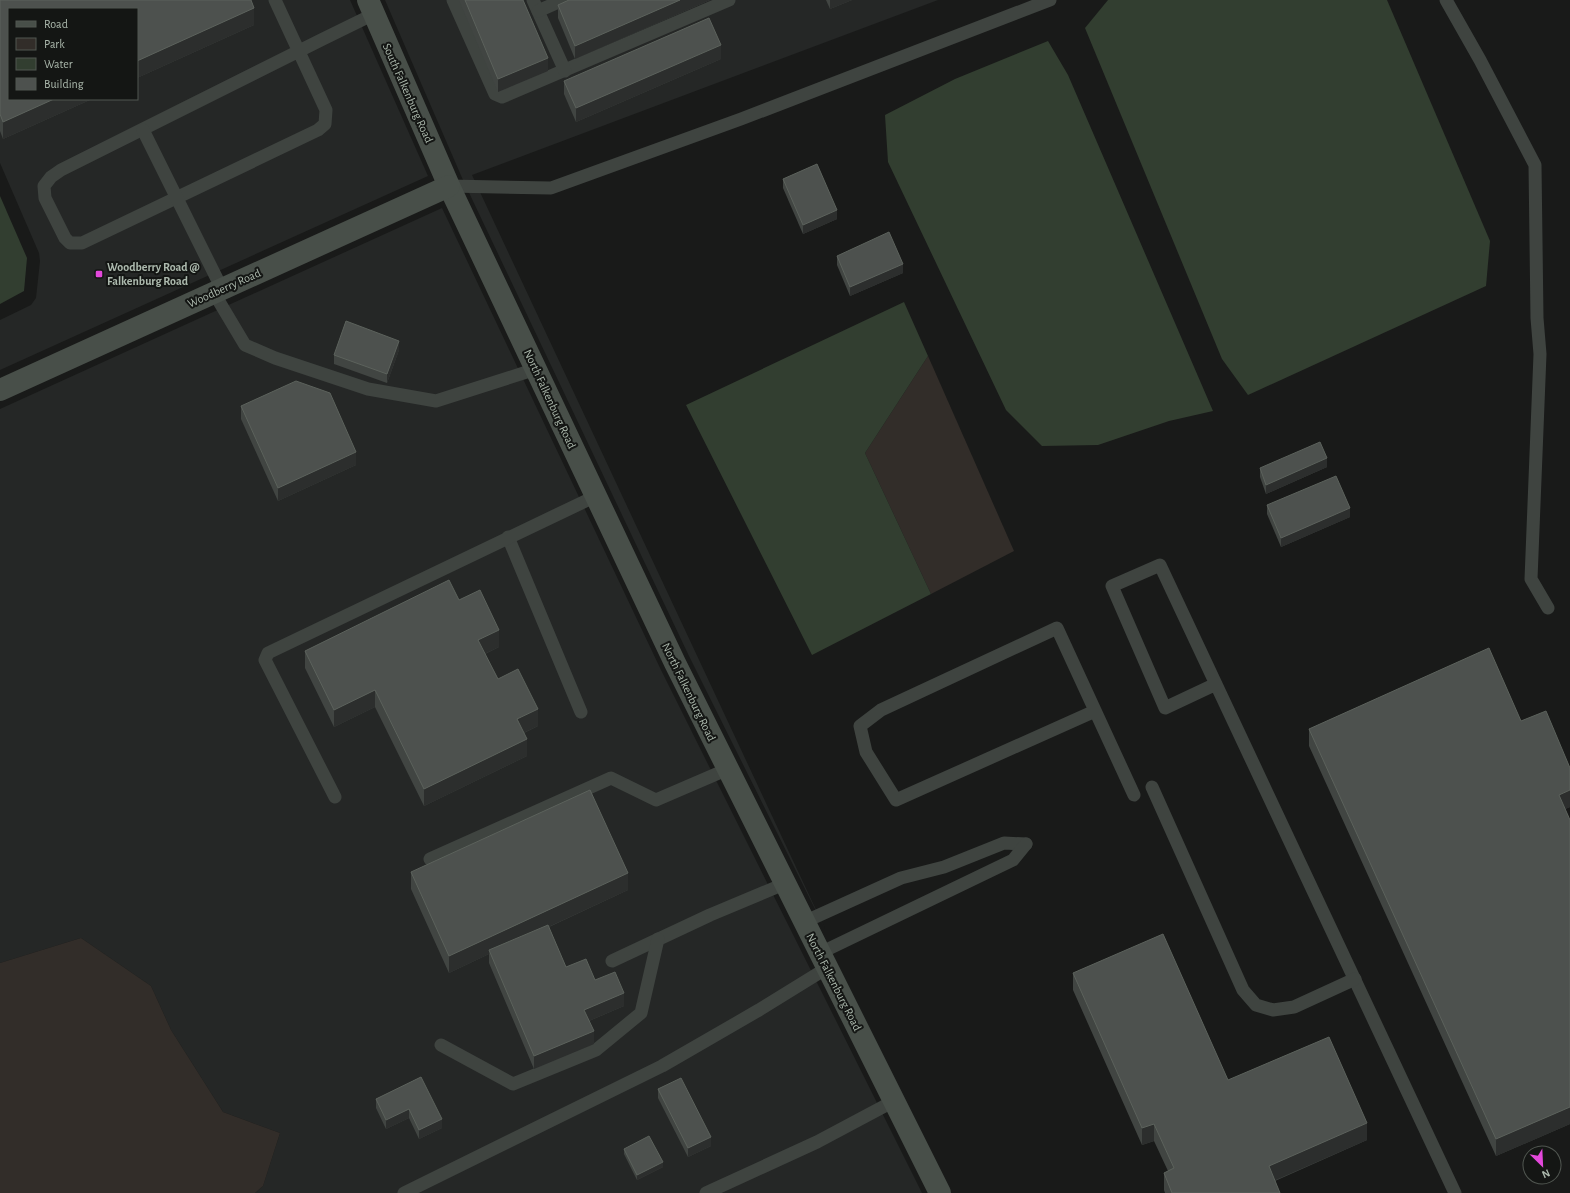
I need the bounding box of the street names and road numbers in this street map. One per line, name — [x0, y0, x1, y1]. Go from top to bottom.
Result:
street label: South Falkenburg Road — [381, 41, 435, 145]
street label: Woodberry Road — [186, 267, 263, 310]
street label: North Falkenburg Road — [522, 348, 578, 450]
street label: North Falkenburg Road — [660, 641, 718, 743]
street label: North Falkenburg Road — [804, 931, 864, 1033]

